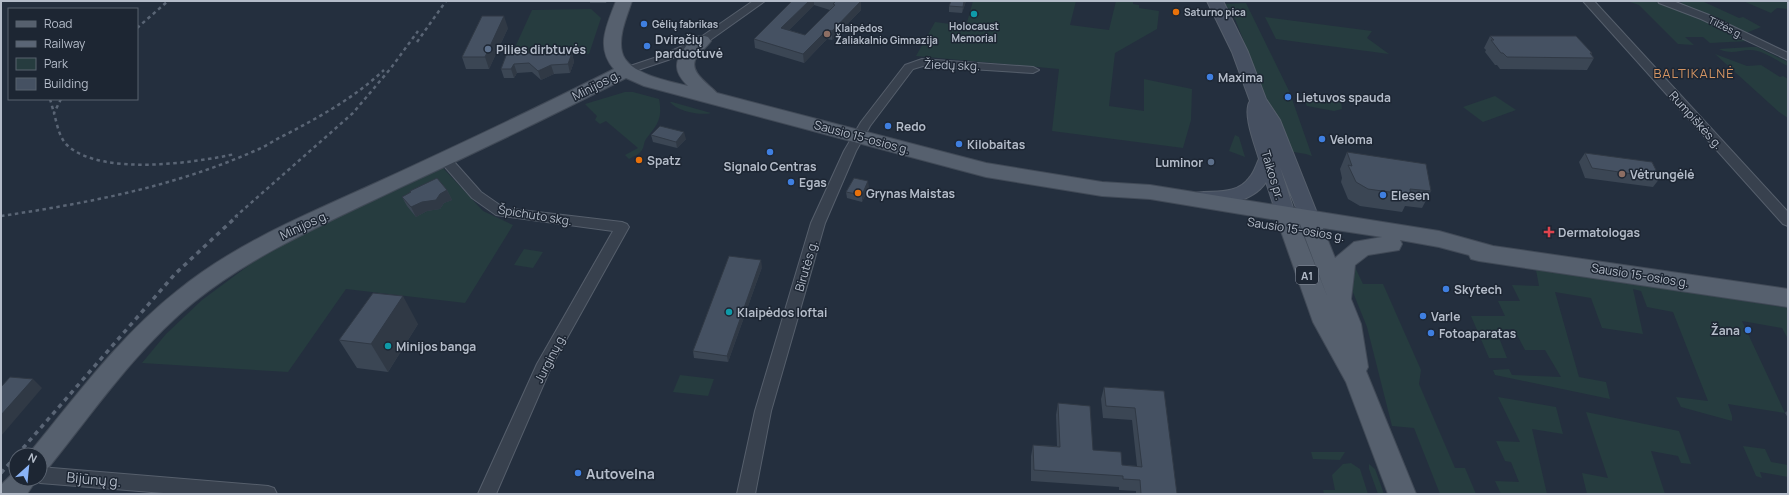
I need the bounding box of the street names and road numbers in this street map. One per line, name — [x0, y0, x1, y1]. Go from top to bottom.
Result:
street label: Tilžės g. — [1706, 13, 1746, 41]
street label: Žiedų skg. — [924, 56, 980, 74]
street label: Minijos g. — [569, 66, 623, 104]
street label: Rumpiškės g. — [1665, 87, 1727, 153]
street label: Sausio 15-osios g. — [812, 116, 912, 158]
street label: Taikos pr. — [1257, 148, 1289, 202]
street label: Špichuto skg. — [497, 201, 573, 229]
street label: Minijos g. — [277, 206, 331, 244]
street label: Sausio 15-osios g. — [1246, 213, 1346, 245]
street label: Birutės g. — [791, 239, 821, 293]
street label: Sausio 15-osios g. — [1590, 259, 1690, 291]
road number: A1 — [1296, 266, 1318, 284]
street label: Jurginų g. — [530, 330, 570, 386]
street label: Bijūnų g. — [66, 467, 122, 491]

